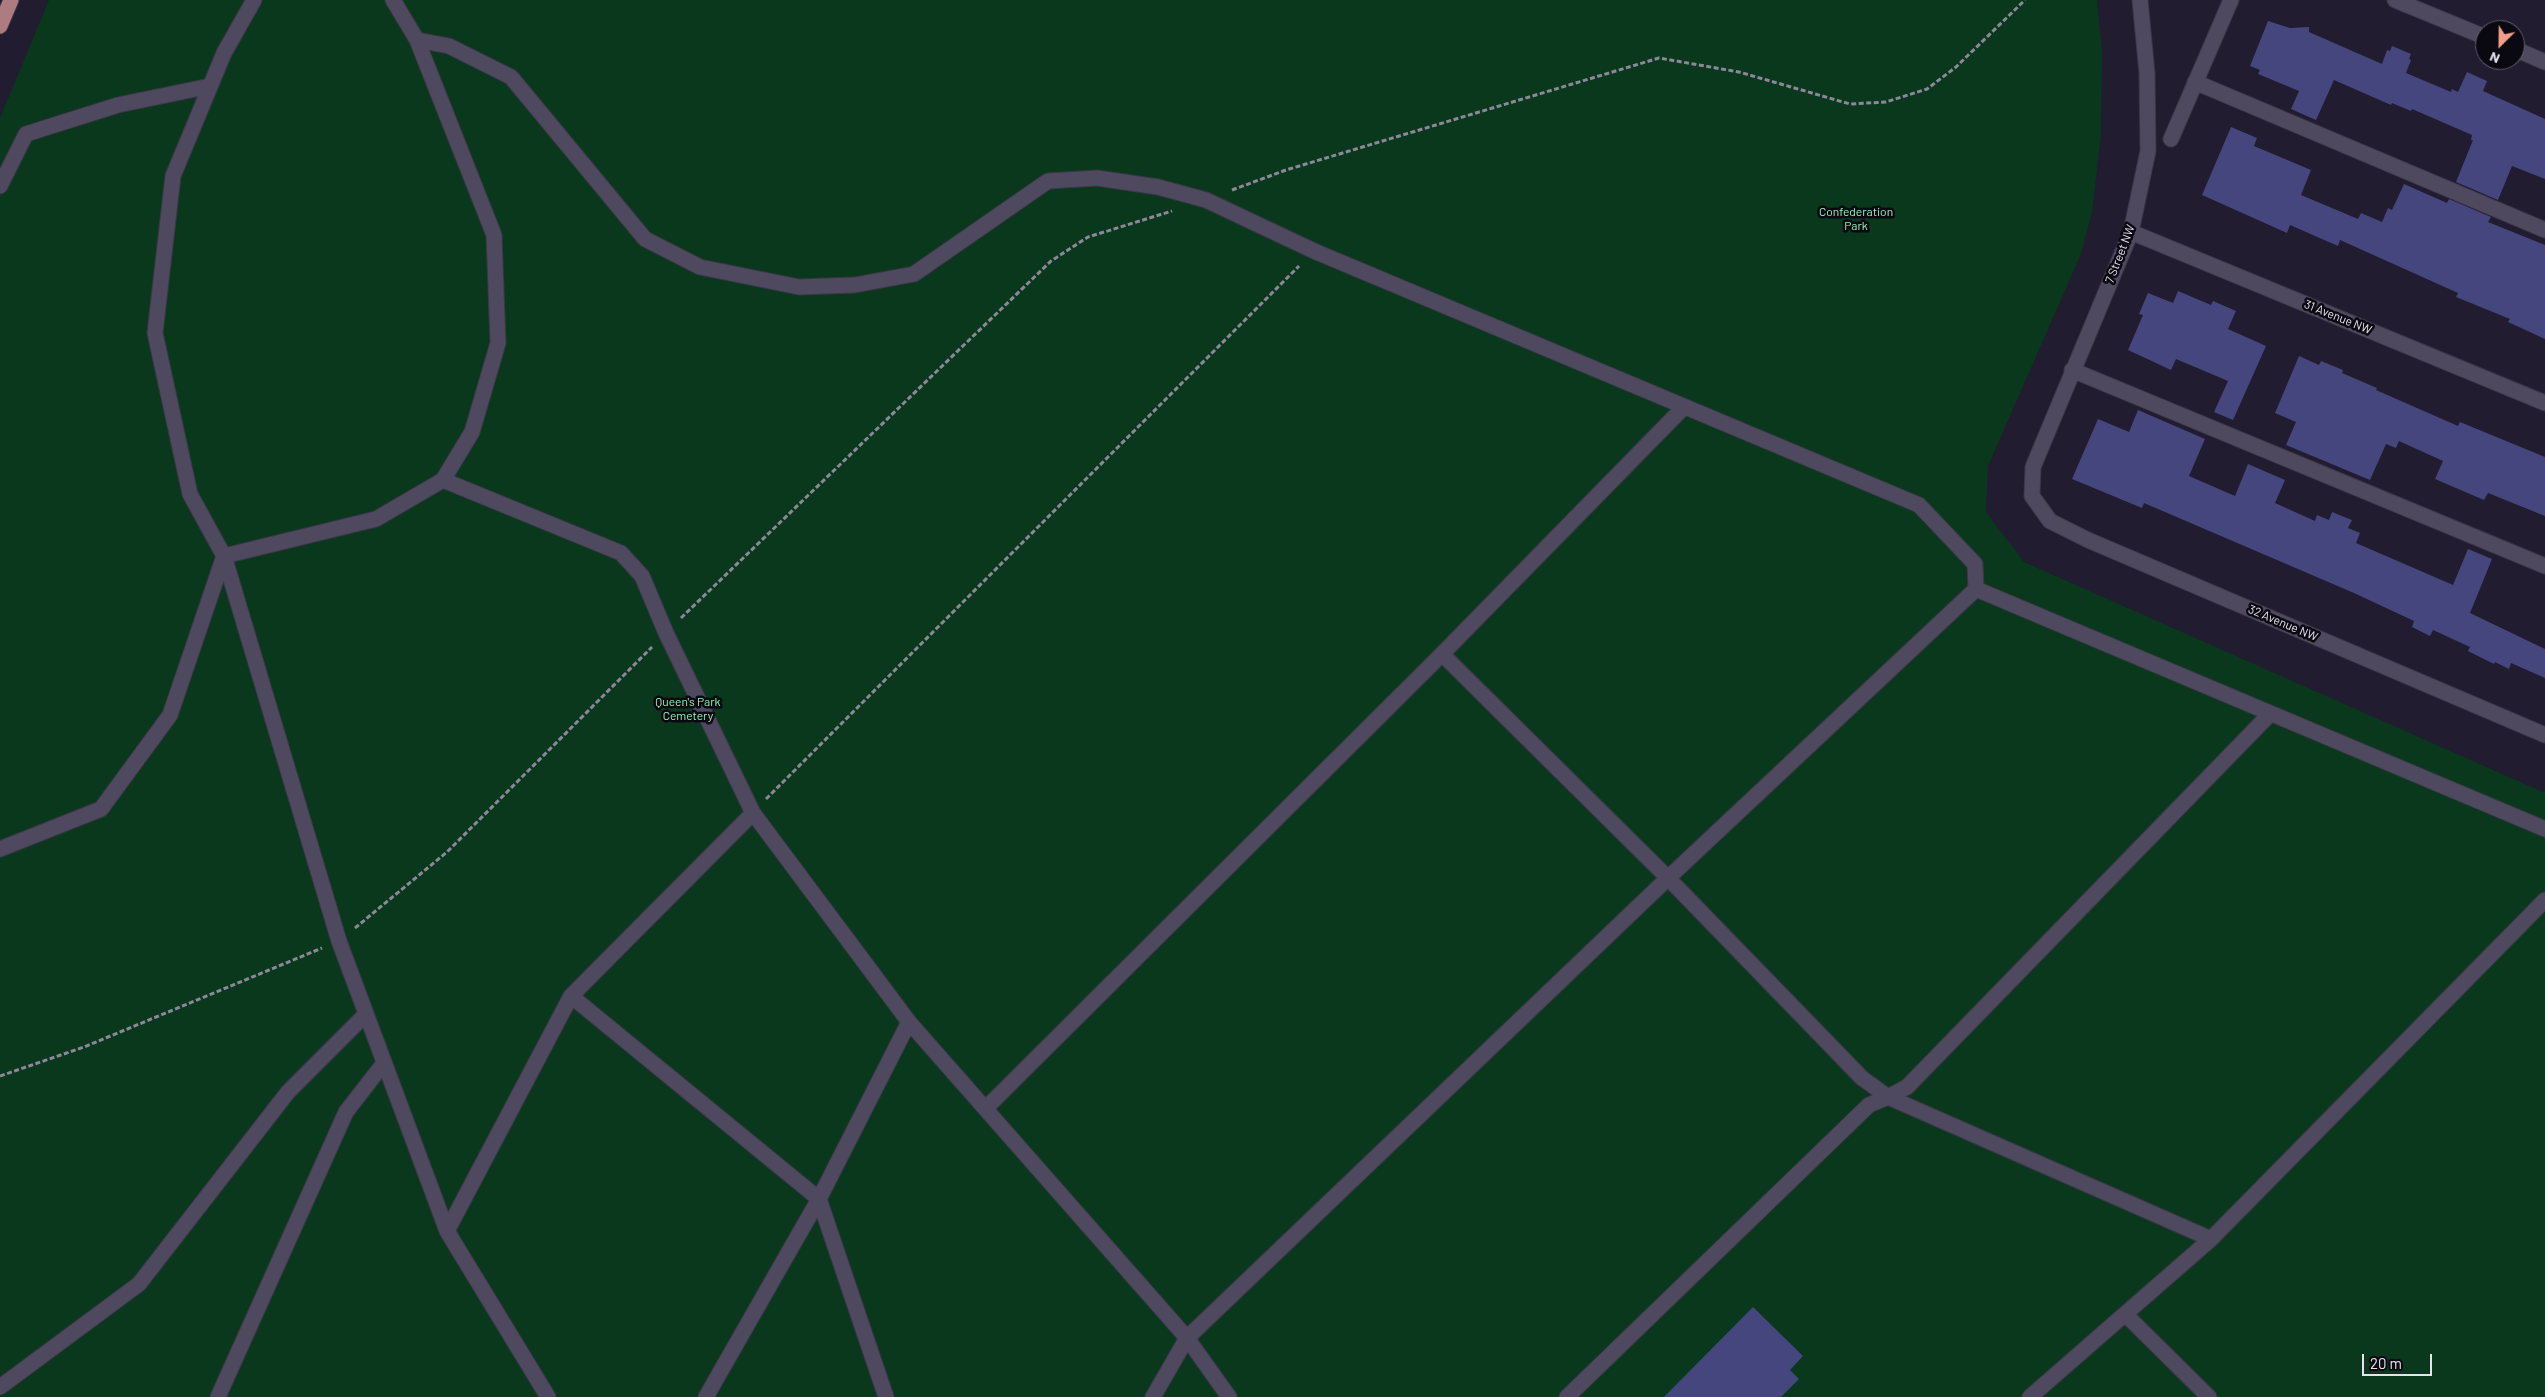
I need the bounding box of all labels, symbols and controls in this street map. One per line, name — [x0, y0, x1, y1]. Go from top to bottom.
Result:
north arrow — [2475, 20, 2525, 70]
text: N — [2487, 49, 2502, 68]
park label: Confederation Park — [1819, 205, 1893, 233]
street label: 7 Street NW — [2102, 223, 2138, 285]
street label: 31 Avenue NW — [2302, 297, 2374, 337]
street label: 32 Avenue NW — [2246, 602, 2320, 644]
park label: Queen's Park Cemetery — [655, 695, 721, 723]
scale bar — [2365, 1344, 2435, 1376]
text: 20 m — [2370, 1354, 2402, 1372]

